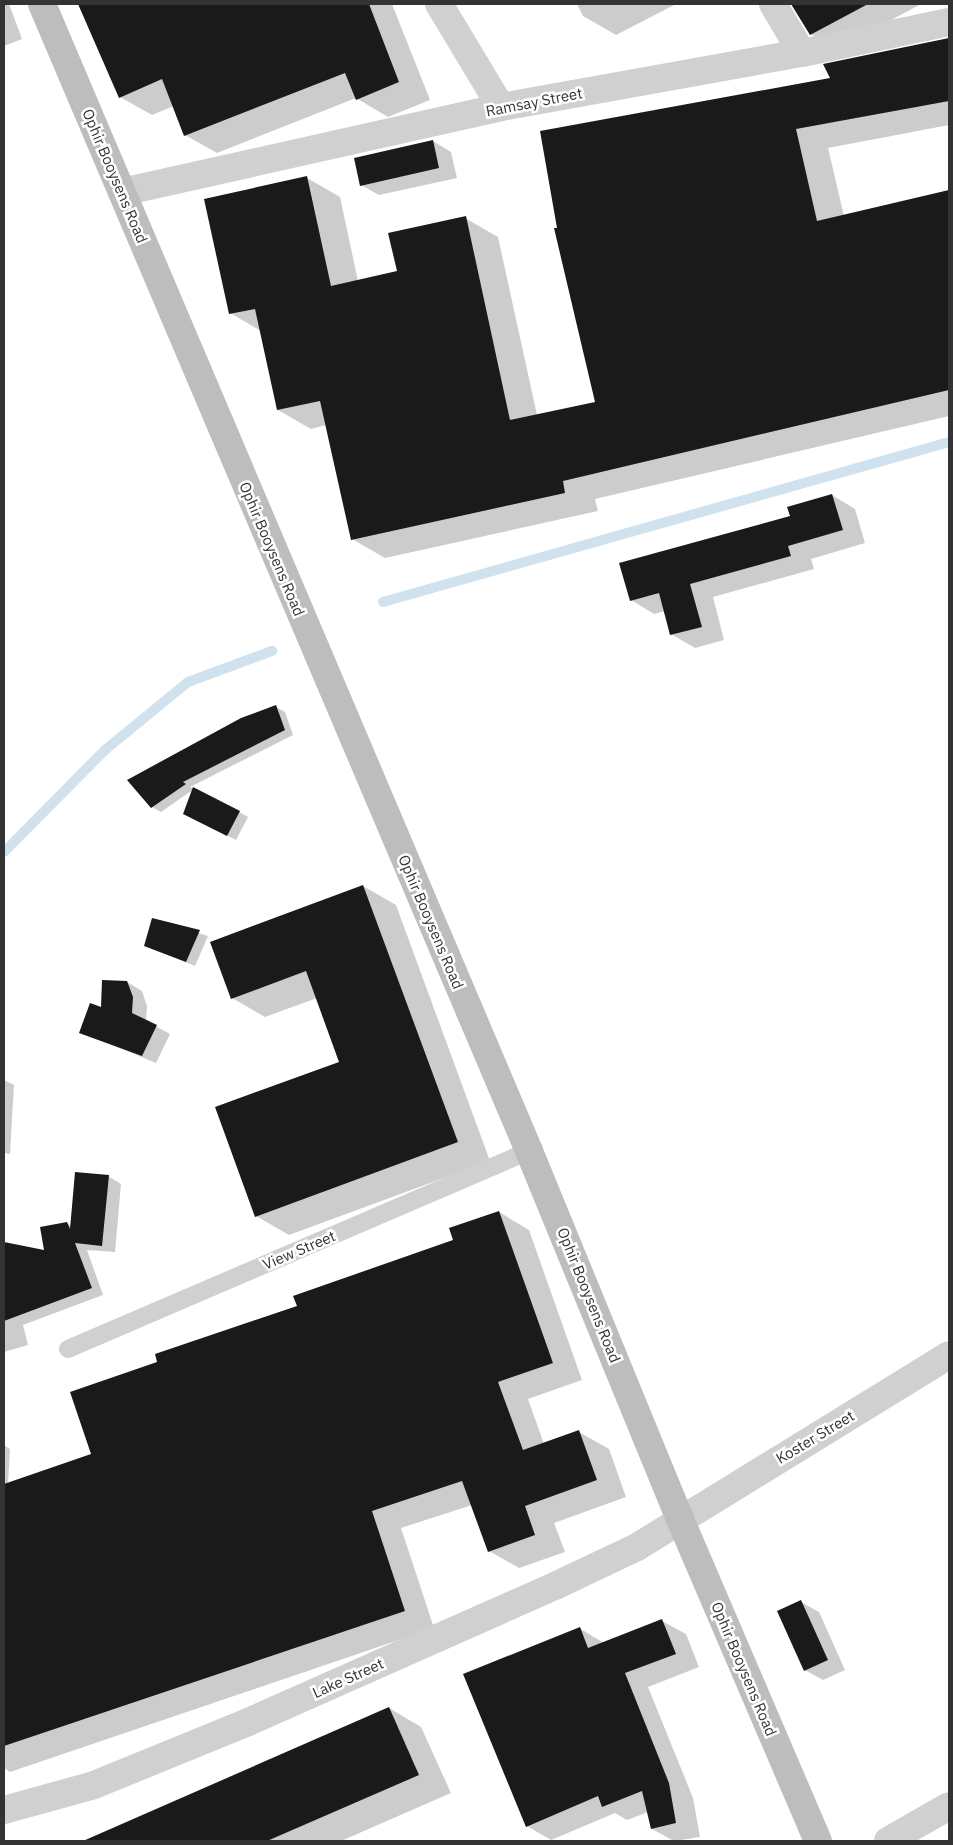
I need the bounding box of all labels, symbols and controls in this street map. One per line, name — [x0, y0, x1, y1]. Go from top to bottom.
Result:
street label: Ramsay Street — [484, 84, 584, 120]
street label: Ophir Booysens Road — [79, 106, 151, 246]
street label: Ophir Booysens Road — [236, 479, 308, 619]
street label: Ophir Booysens Road — [395, 852, 467, 992]
street label: Ophir Booysens Road — [554, 1225, 624, 1365]
street label: View Street — [260, 1227, 338, 1273]
street label: Koster Street — [772, 1407, 858, 1467]
street label: Ophir Booysens Road — [708, 1599, 780, 1739]
street label: Lake Street — [310, 1654, 386, 1702]

